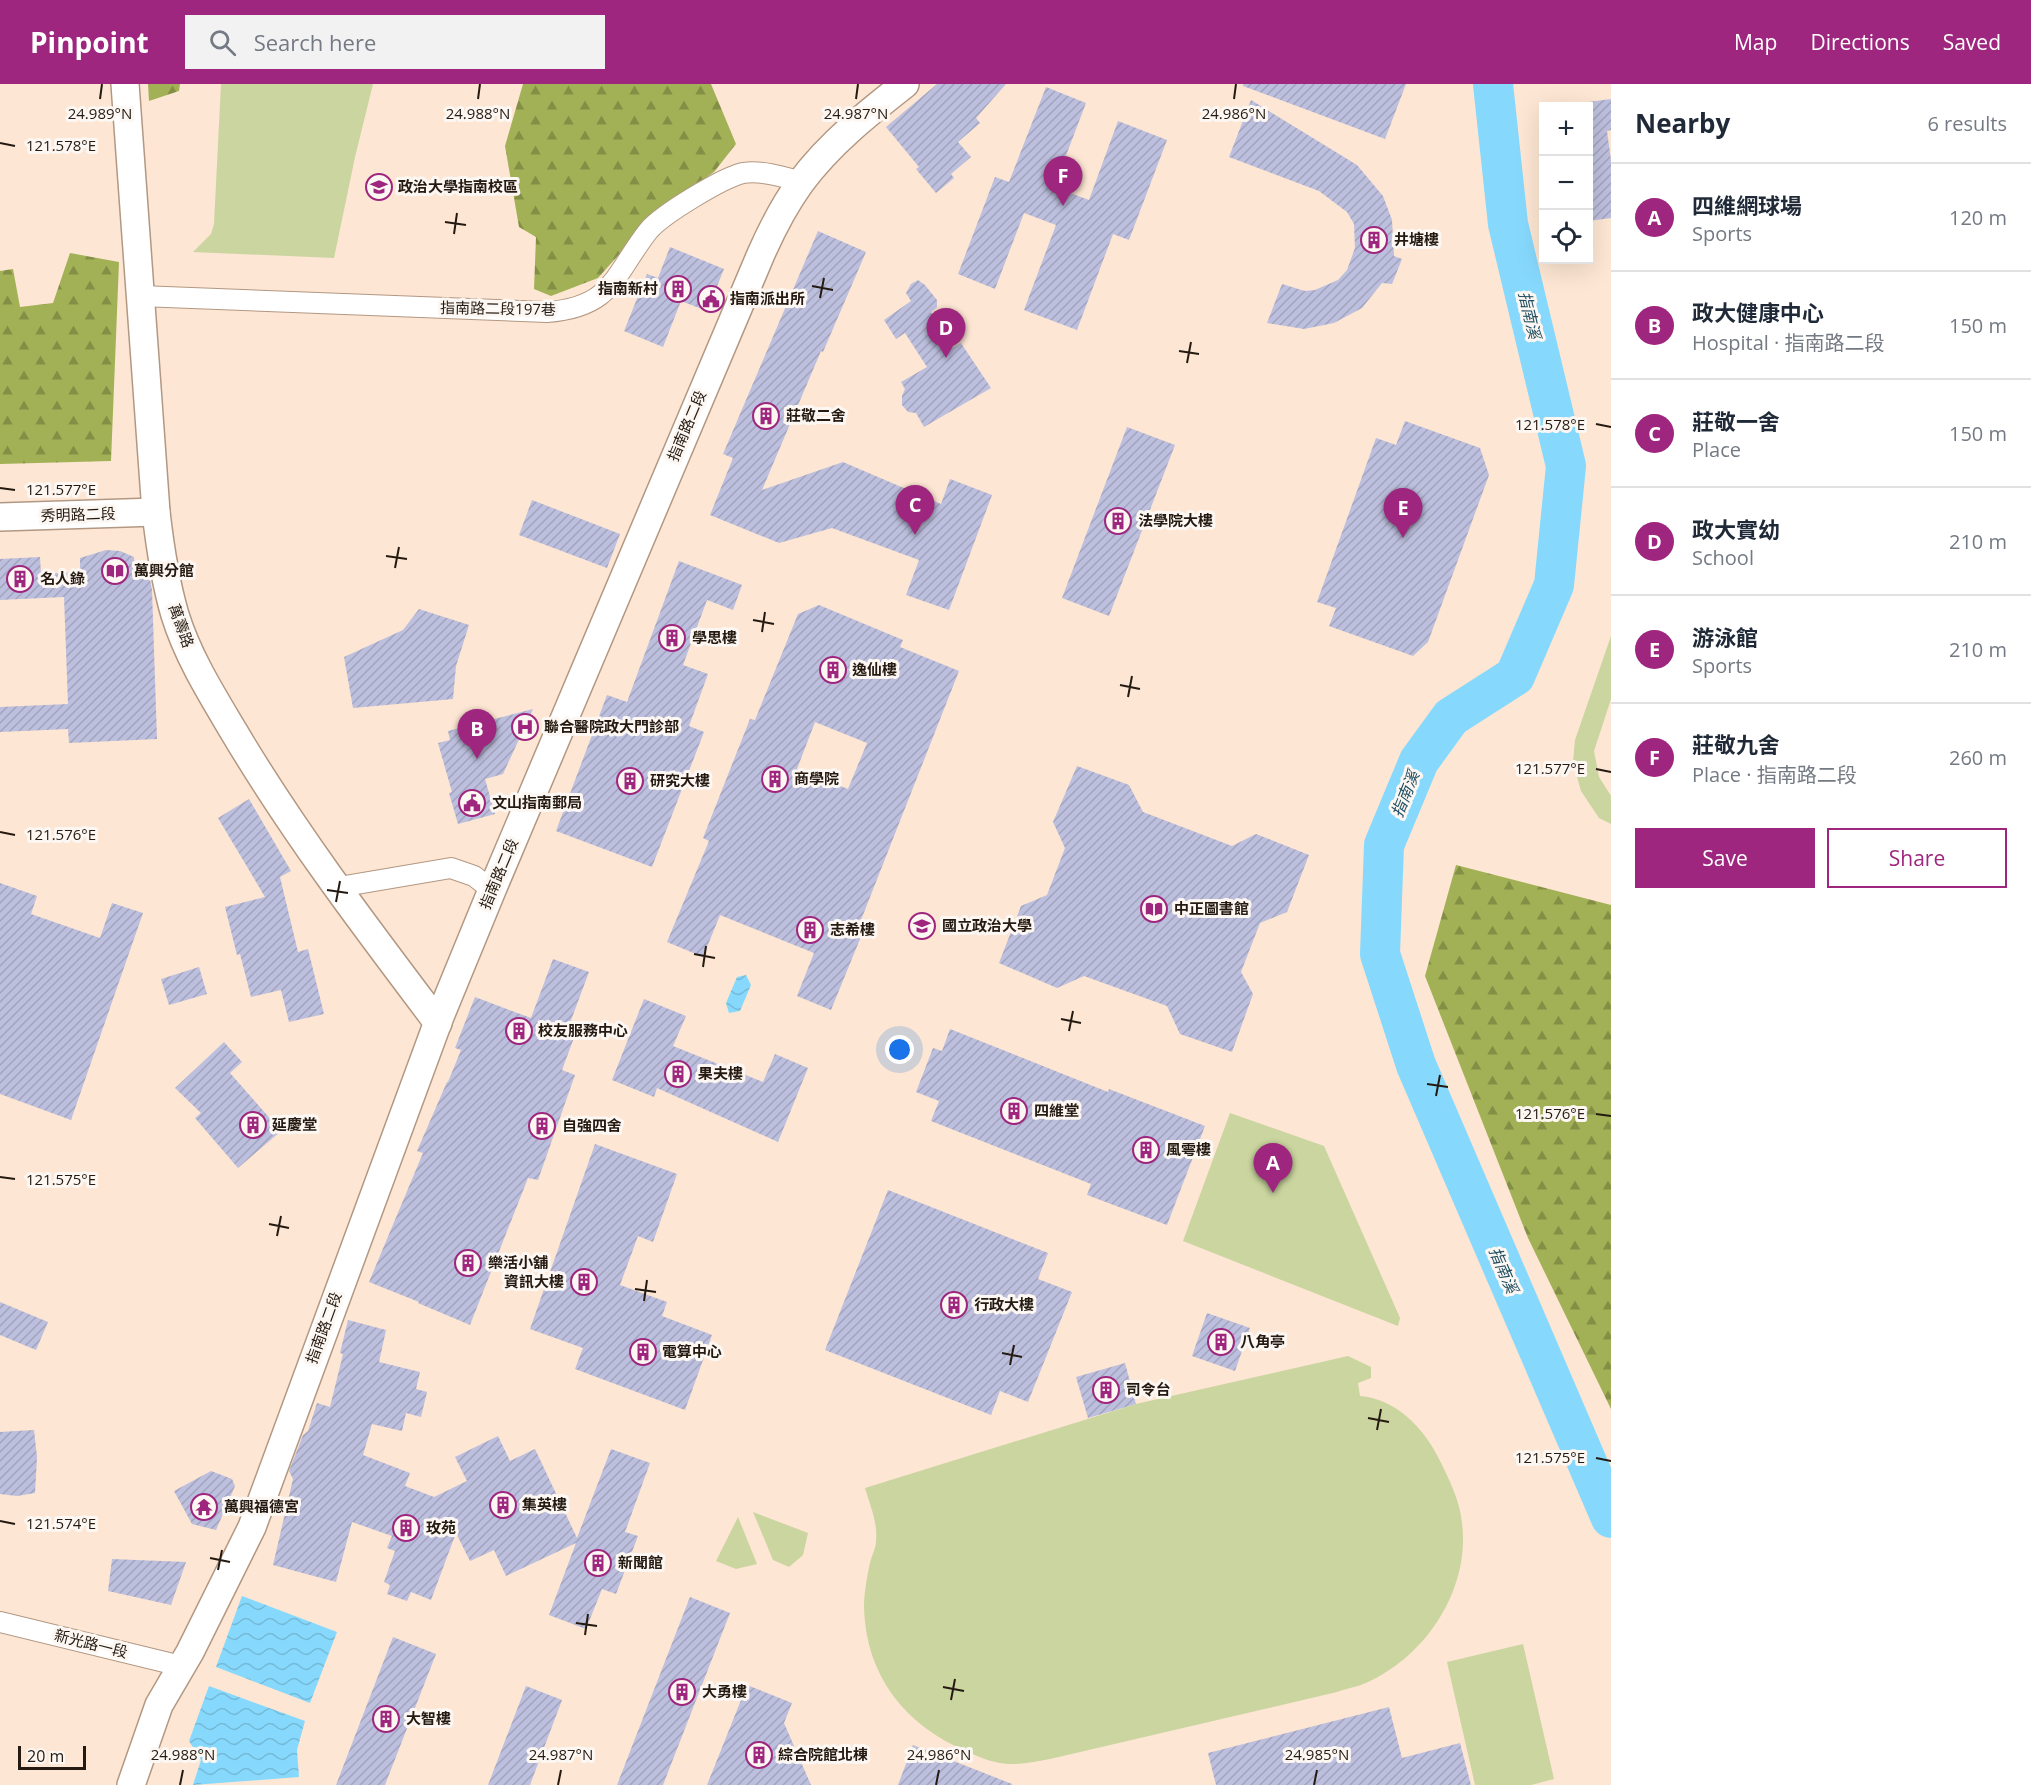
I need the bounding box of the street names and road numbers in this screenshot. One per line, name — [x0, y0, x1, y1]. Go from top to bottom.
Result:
street label: 指南路二段197巷 — [440, 297, 556, 319]
street label: 指南路二段 — [662, 387, 710, 464]
street label: 秀明路二段 — [40, 503, 116, 525]
street label: 萬壽路 — [165, 601, 199, 650]
street label: 指南路二段 — [474, 835, 522, 912]
street label: 指南路二段 — [301, 1289, 345, 1366]
street label: 新光路一段 — [52, 1624, 130, 1662]

